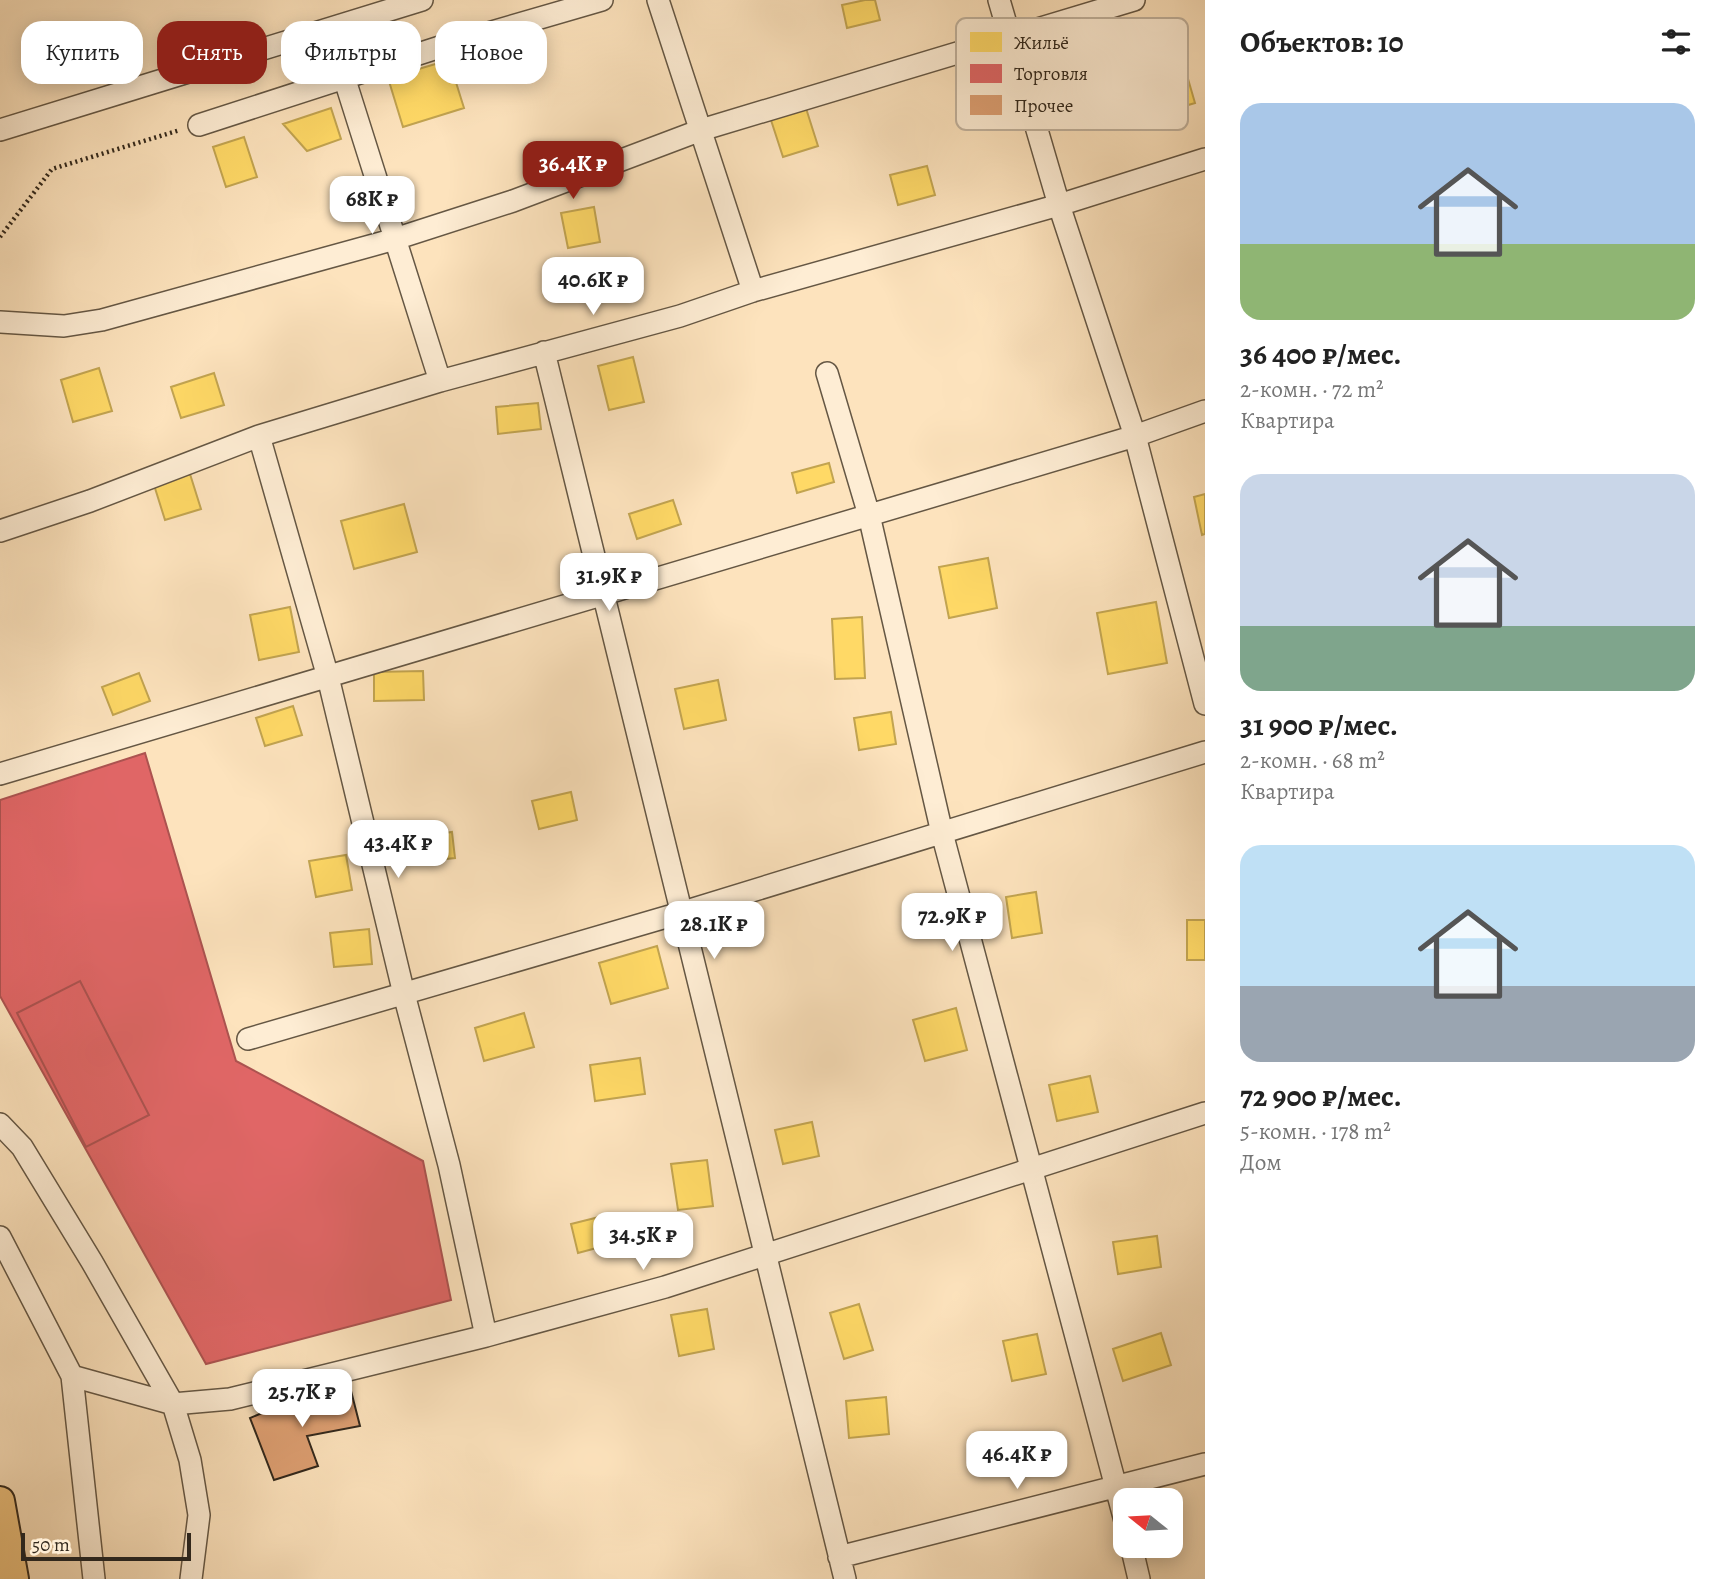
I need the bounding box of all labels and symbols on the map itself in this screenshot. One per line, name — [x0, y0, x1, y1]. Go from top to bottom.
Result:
legend — [956, 18, 1188, 130]
text: Жильё — [1014, 30, 1069, 56]
text: Торговля — [1014, 61, 1088, 87]
text: Прочее — [1014, 93, 1074, 119]
pin: 36.4K ₽ — [508, 142, 638, 201]
pin: 68K ₽ — [323, 176, 421, 236]
pin: 40.6K ₽ — [528, 258, 658, 317]
pin: 31.9K ₽ — [544, 554, 674, 613]
pin: 43.4K ₽ — [333, 820, 463, 880]
pin: 72.9K ₽ — [887, 894, 1017, 953]
pin: 28.1K ₽ — [649, 902, 779, 961]
pin: 34.5K ₽ — [578, 1212, 708, 1272]
pin: 25.7K ₽ — [237, 1370, 367, 1429]
pin: 46.4K ₽ — [952, 1432, 1082, 1491]
north arrow — [1113, 1488, 1183, 1558]
scale bar — [21, 1530, 191, 1562]

